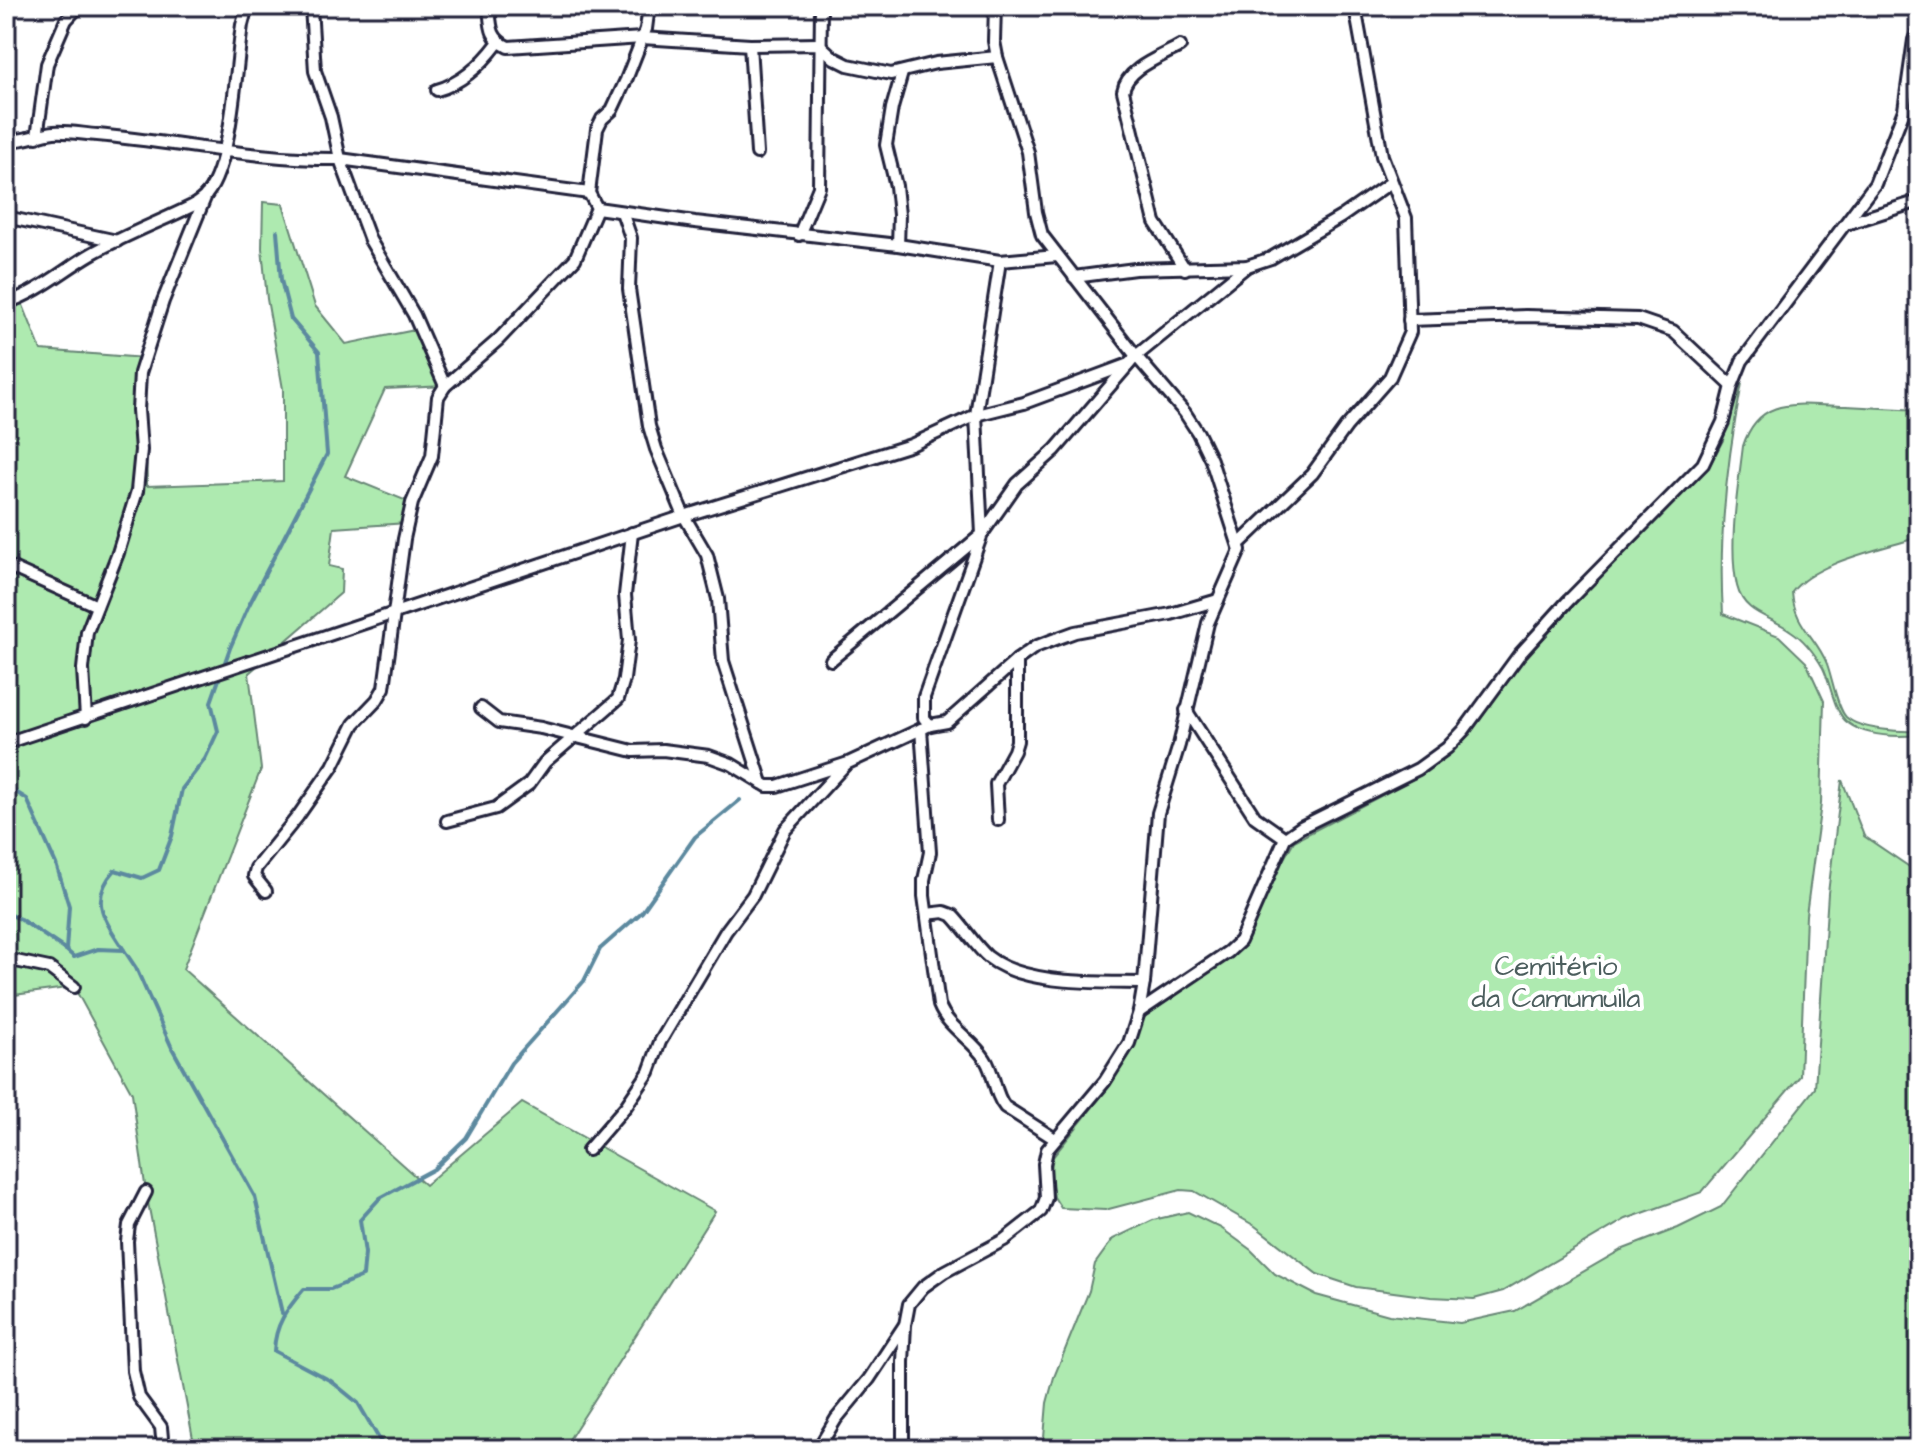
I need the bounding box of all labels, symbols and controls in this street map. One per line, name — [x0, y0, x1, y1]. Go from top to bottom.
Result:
park label: Cemitério da Camumuila — [1472, 947, 1640, 1018]

